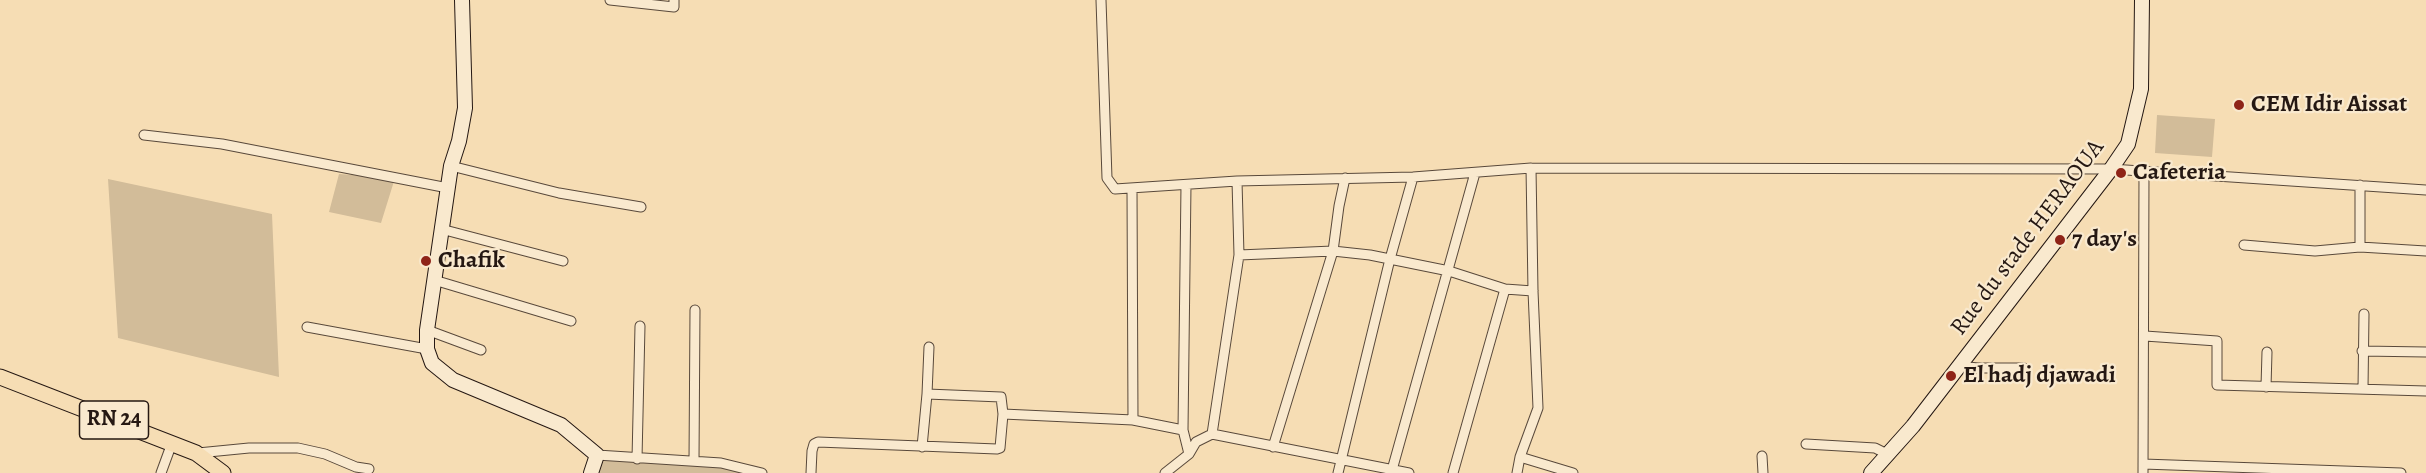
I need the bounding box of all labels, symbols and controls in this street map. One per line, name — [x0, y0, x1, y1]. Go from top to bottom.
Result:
place label: CEM Idir Aissat — [2251, 91, 2407, 119]
marker: CEM Idir Aissat — [2232, 98, 2246, 112]
street label: Rue du stade HERAOUA — [1945, 134, 2111, 342]
place label: Cafeteria — [2133, 159, 2226, 187]
marker: Cafeteria — [2114, 166, 2128, 180]
place label: 7 day's — [2072, 226, 2137, 254]
marker: 7 day's — [2053, 233, 2067, 247]
place label: Chafik — [438, 247, 505, 275]
marker: Chafik — [419, 254, 433, 268]
place label: El hadj djawadi — [1963, 362, 2116, 390]
marker: El hadj djawadi — [1944, 369, 1958, 383]
road number: RN 24 — [80, 401, 148, 439]

